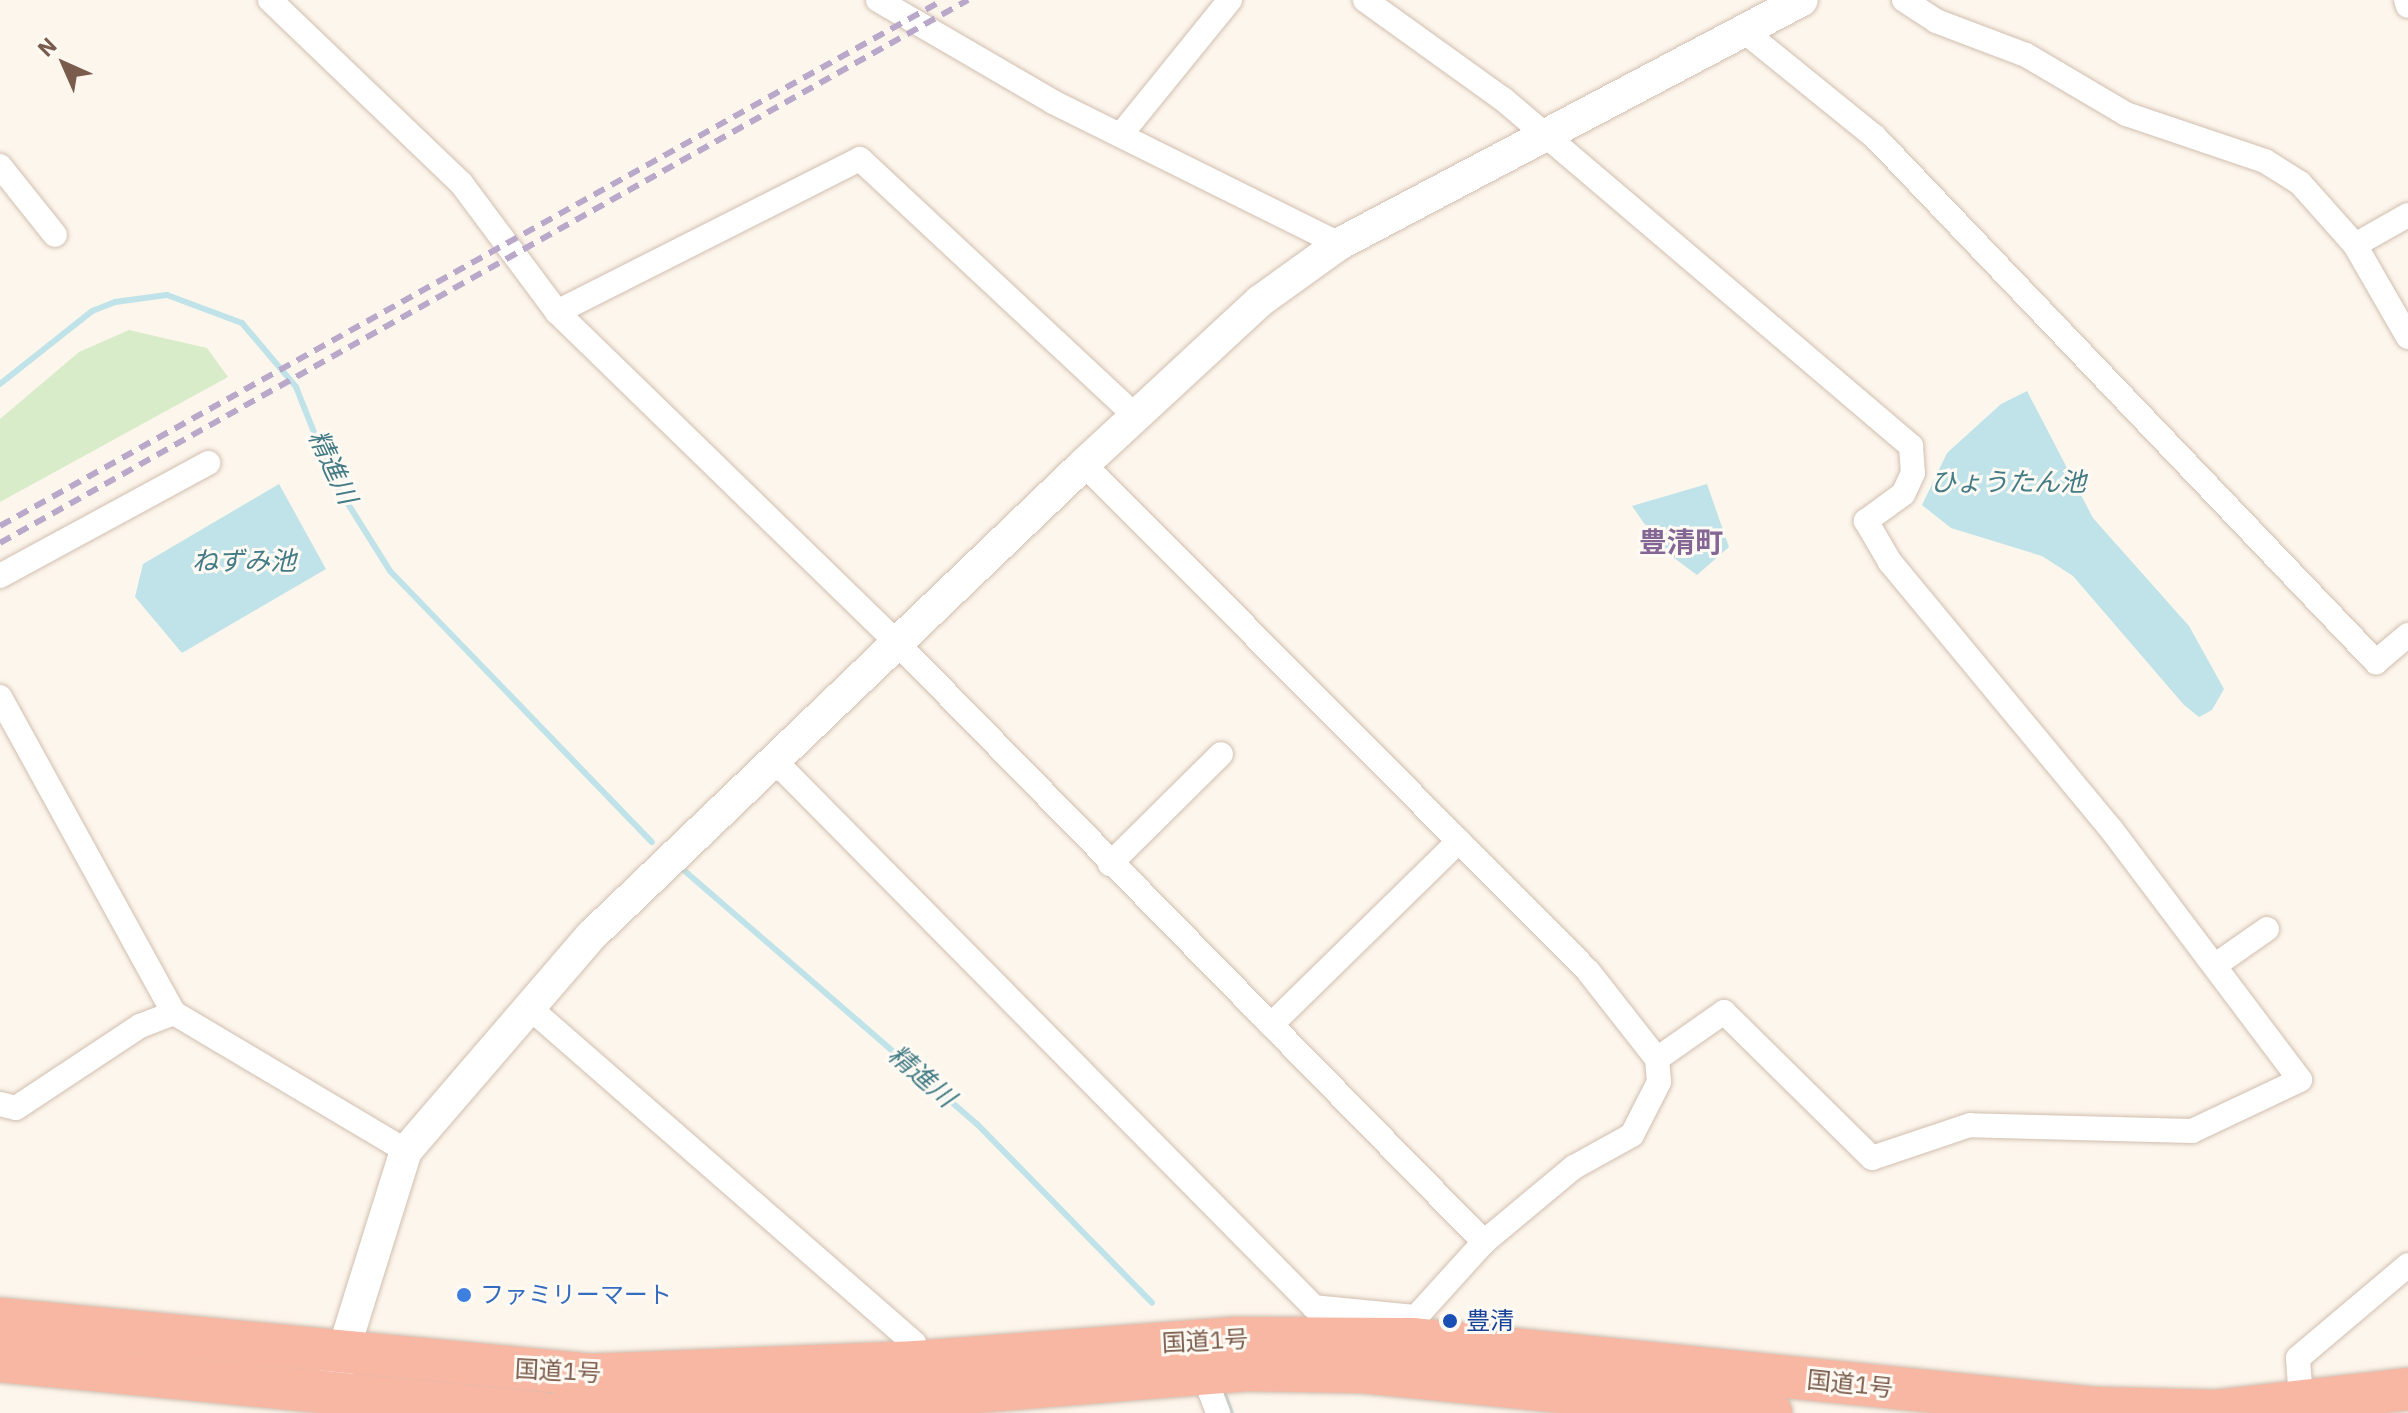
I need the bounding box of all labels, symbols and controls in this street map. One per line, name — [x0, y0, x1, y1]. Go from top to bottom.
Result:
north arrow — [24, 24, 104, 104]
text: N — [31, 31, 63, 63]
water label: 精進川 — [302, 425, 364, 509]
water label: ひょうたん池 — [1930, 466, 2086, 498]
district label: 豊清町 — [1639, 525, 1723, 559]
water label: ねずみ池 — [192, 545, 296, 577]
water label: 精進川 — [882, 1039, 962, 1113]
place label: ファミリーマート — [480, 1281, 672, 1309]
marker: ファミリーマート — [455, 1286, 473, 1304]
place label: 豊清 — [1466, 1307, 1514, 1335]
marker: 豊清 — [1441, 1312, 1459, 1330]
street label: 国道1号 — [1161, 1324, 1249, 1358]
street label: 国道1号 — [514, 1354, 602, 1388]
street label: 国道1号 — [1806, 1365, 1894, 1403]

